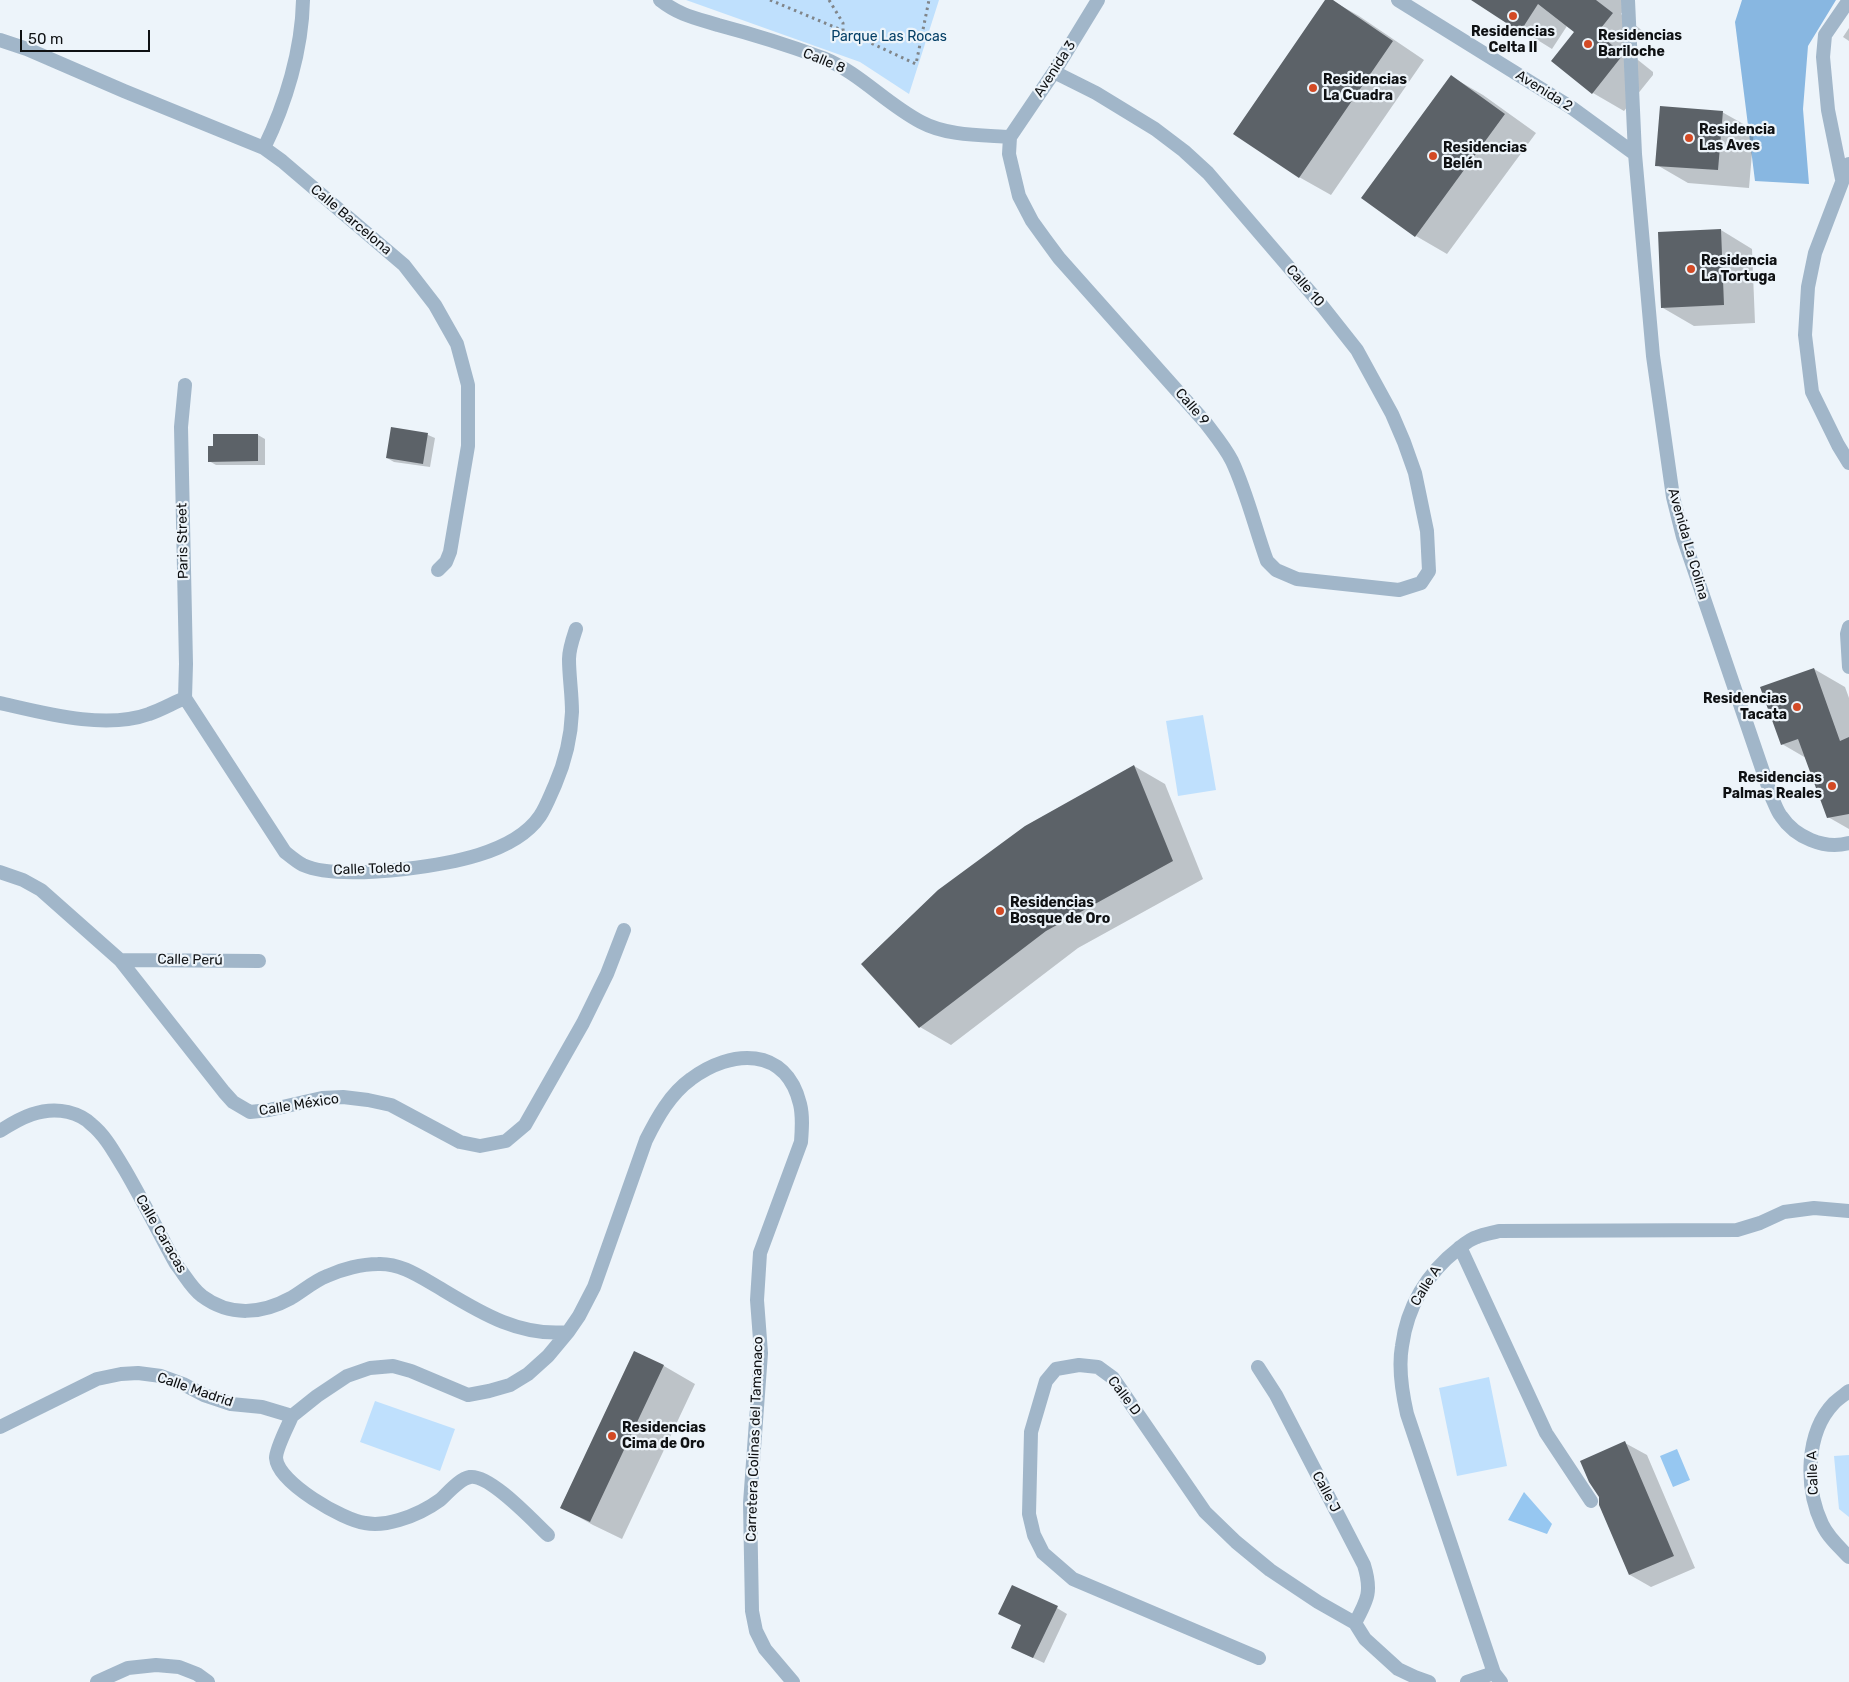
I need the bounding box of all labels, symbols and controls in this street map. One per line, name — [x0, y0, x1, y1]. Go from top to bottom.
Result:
marker: Residencias Celta II — [1507, 10, 1519, 22]
scale bar — [22, 20, 152, 52]
place label: Residencias Celta II — [1471, 24, 1555, 56]
place label: Residencias Bariloche — [1598, 28, 1682, 60]
park label: Parque Las Rocas — [831, 29, 947, 45]
text: 50 m — [28, 30, 63, 48]
street label: Avenida 3 — [1031, 38, 1079, 100]
marker: Residencias Bariloche — [1582, 38, 1594, 50]
street label: Calle 8 — [800, 45, 848, 77]
street label: Avenida 2 — [1512, 67, 1576, 115]
place label: Residencias La Cuadra — [1323, 72, 1407, 104]
marker: Residencias La Cuadra — [1307, 82, 1319, 94]
place label: Residencia Las Aves — [1699, 122, 1775, 154]
marker: Residencia Las Aves — [1683, 132, 1695, 144]
place label: Residencias Belén — [1443, 140, 1527, 172]
marker: Residencias Belén — [1427, 150, 1439, 162]
street label: Calle Barcelona — [307, 181, 395, 259]
place label: Residencia La Tortuga — [1701, 253, 1777, 286]
street label: Calle 10 — [1282, 262, 1328, 310]
marker: Residencia La Tortuga — [1685, 263, 1697, 275]
street label: Calle 9 — [1171, 385, 1213, 429]
street label: Avenida La Colina — [1664, 486, 1712, 602]
street label: Paris Street — [174, 503, 192, 579]
place label: Residencias Tacata — [1703, 691, 1787, 724]
marker: Residencias Tacata — [1791, 701, 1803, 713]
place label: Residencias Palmas Reales — [1722, 770, 1822, 802]
marker: Residencias Palmas Reales — [1826, 780, 1838, 792]
street label: Calle Toledo — [333, 859, 411, 879]
place label: Residencias Bosque de Oro — [1010, 895, 1110, 928]
marker: Residencias Bosque de Oro — [994, 905, 1006, 917]
street label: Calle Perú — [157, 951, 223, 969]
street label: Calle México — [258, 1090, 340, 1120]
street label: Calle Caracas — [132, 1192, 190, 1276]
street label: Calle A — [1407, 1263, 1445, 1309]
street label: Carretera Colinas del Tamanaco — [743, 1336, 767, 1542]
street label: Calle Madrid — [155, 1369, 235, 1411]
street label: Calle D — [1104, 1373, 1144, 1419]
place label: Residencias Cima de Oro — [622, 1420, 706, 1452]
marker: Residencias Cima de Oro — [606, 1430, 618, 1442]
street label: Calle A — [1804, 1450, 1822, 1496]
street label: Calle J — [1308, 1469, 1344, 1515]

